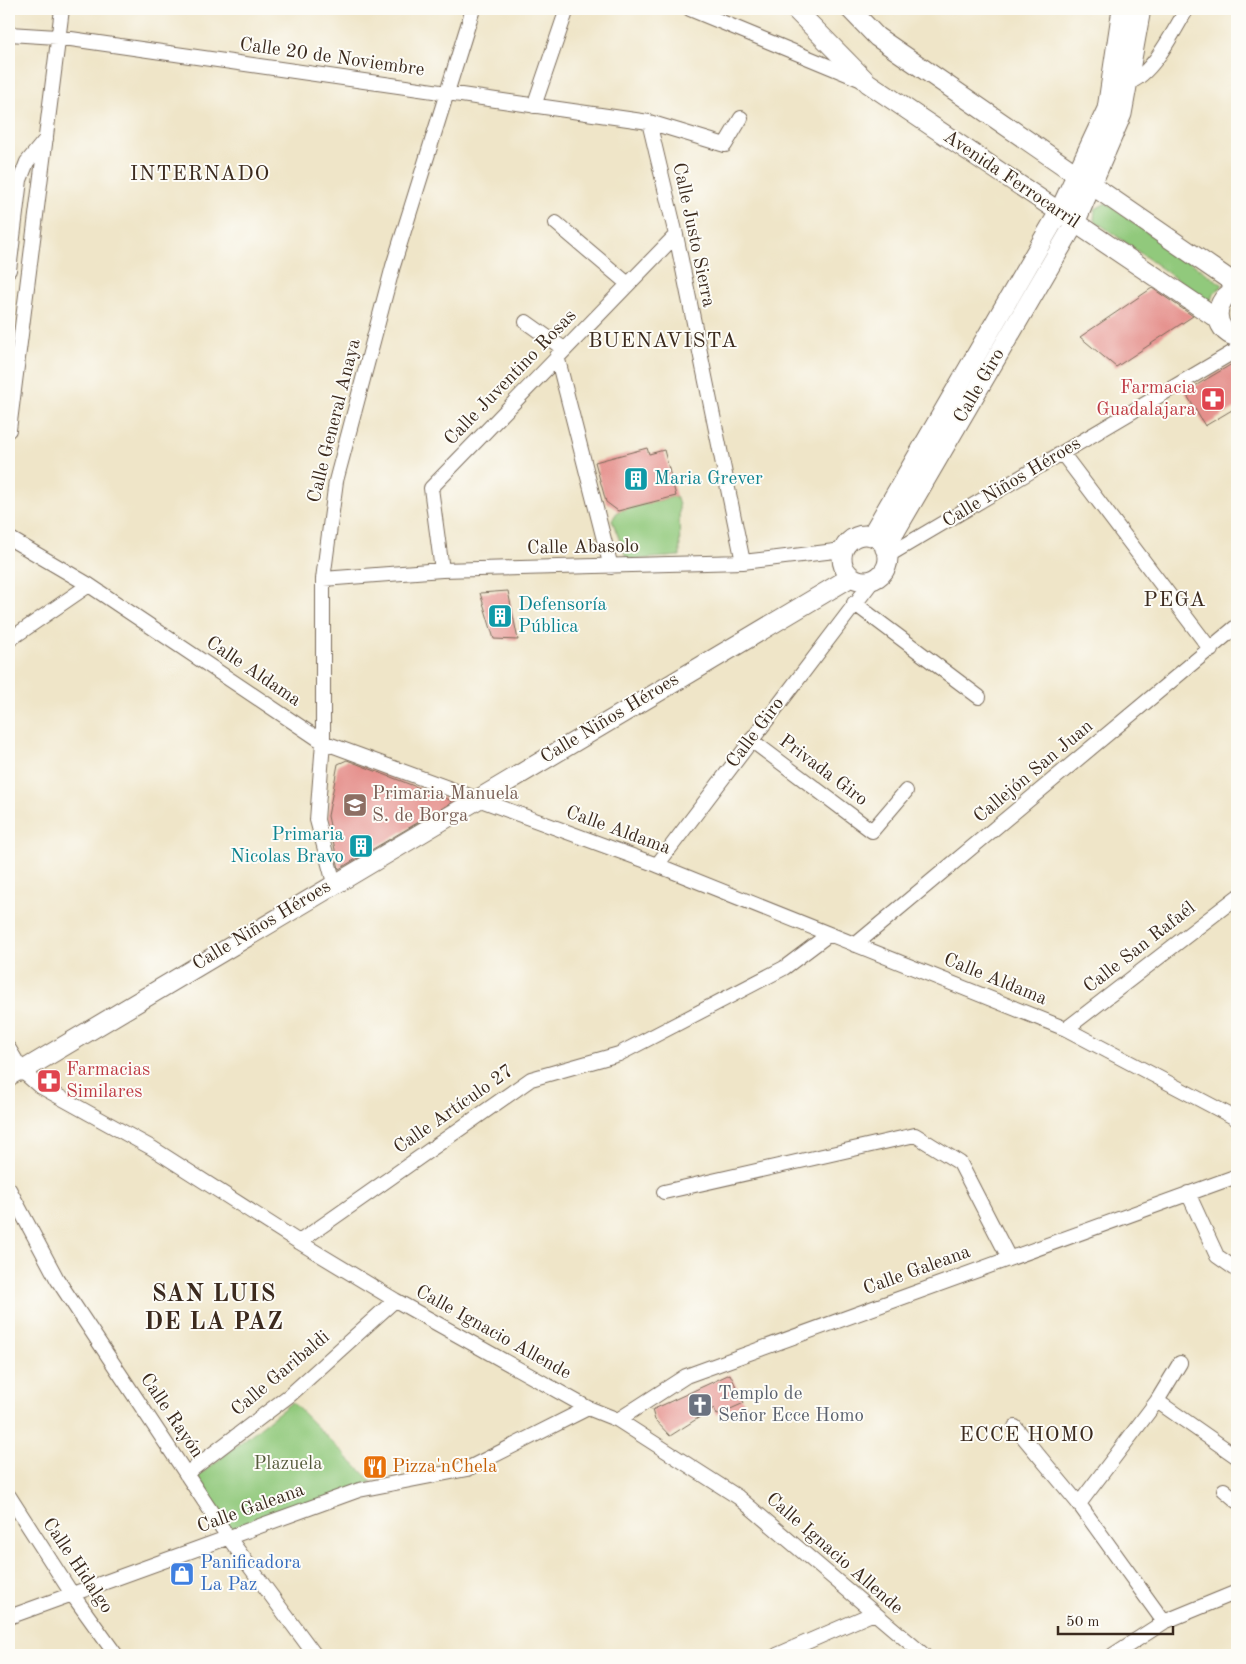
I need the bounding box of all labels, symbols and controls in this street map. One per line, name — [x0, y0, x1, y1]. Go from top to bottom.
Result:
street label: Calle 20 de Noviembre — [238, 36, 426, 80]
street label: Avenida Ferrocarril — [939, 127, 1083, 233]
street label: Calle Justo Sierra — [668, 161, 718, 310]
district label: INTERNADO — [130, 164, 270, 185]
street label: Calle Juventino Rosas — [441, 306, 581, 450]
district label: BUENAVISTA — [588, 331, 738, 352]
street label: Calle General Anaya — [305, 337, 365, 505]
street label: Calle Giro — [951, 346, 1009, 426]
place label: Farmacia Guadalajara — [1096, 379, 1197, 420]
pharmacy icon: Farmacia Guadalajara — [1200, 386, 1226, 412]
street label: Calle Niños Héroes — [940, 434, 1084, 532]
building icon: Maria Grever — [623, 466, 649, 492]
place label: Maria Grever — [654, 470, 763, 489]
street label: Calle Abasolo — [527, 538, 639, 558]
district label: PEGA — [1143, 590, 1207, 611]
place label: Defensoría Pública — [518, 596, 607, 637]
building icon: Defensoría Pública — [487, 603, 513, 629]
street label: Calle Aldama — [202, 633, 304, 711]
street label: Calle Niños Héroes — [538, 670, 682, 768]
street label: Calle Giro — [724, 694, 788, 772]
street label: Callejón San Juan — [971, 717, 1097, 827]
street label: Privada Giro — [775, 732, 871, 810]
place label: Primaria Manuela S. de Borga — [372, 785, 520, 826]
school or university icon: Primaria Manuela S. de Borga — [342, 792, 368, 818]
street label: Calle Aldama — [563, 803, 673, 859]
place label: Primaria Nicolas Bravo — [230, 826, 345, 867]
building icon: Primaria Nicolas Bravo — [348, 833, 374, 859]
street label: Calle Niños Héroes — [190, 877, 334, 975]
street label: Calle San Rafaél — [1081, 899, 1199, 997]
street label: Calle Aldama — [941, 951, 1050, 1010]
place label: Farmacias Similares — [66, 1061, 150, 1102]
street label: Calle Artículo 27 — [391, 1062, 517, 1158]
pharmacy icon: Farmacias Similares — [36, 1068, 62, 1094]
street label: Calle Galeana — [861, 1243, 974, 1299]
street label: Calle Ignacio Allende — [412, 1282, 574, 1384]
district label: SAN LUIS DE LA PAZ — [144, 1283, 284, 1335]
street label: Calle Garibaldi — [228, 1328, 334, 1420]
street label: Calle Rayón — [136, 1370, 206, 1462]
place label: Templo de Señor Ecce Homo — [718, 1385, 864, 1426]
church icon: Templo de Señor Ecce Homo — [687, 1392, 713, 1418]
district label: ECCE HOMO — [959, 1425, 1095, 1446]
restaurant icon: Pizza'nChela — [362, 1454, 388, 1480]
park label: Plazuela — [253, 1455, 323, 1474]
place label: Pizza'nChela — [392, 1458, 498, 1477]
street label: Calle Galeana — [195, 1481, 308, 1537]
street label: Calle Ignacio Allende — [762, 1490, 906, 1618]
street label: Calle Hidalgo — [38, 1515, 116, 1617]
place label: Panificadora La Paz — [200, 1554, 302, 1595]
shop icon: Panificadora La Paz — [169, 1561, 195, 1587]
scale bar — [1058, 1604, 1174, 1636]
text: 50 m — [1066, 1615, 1100, 1630]

